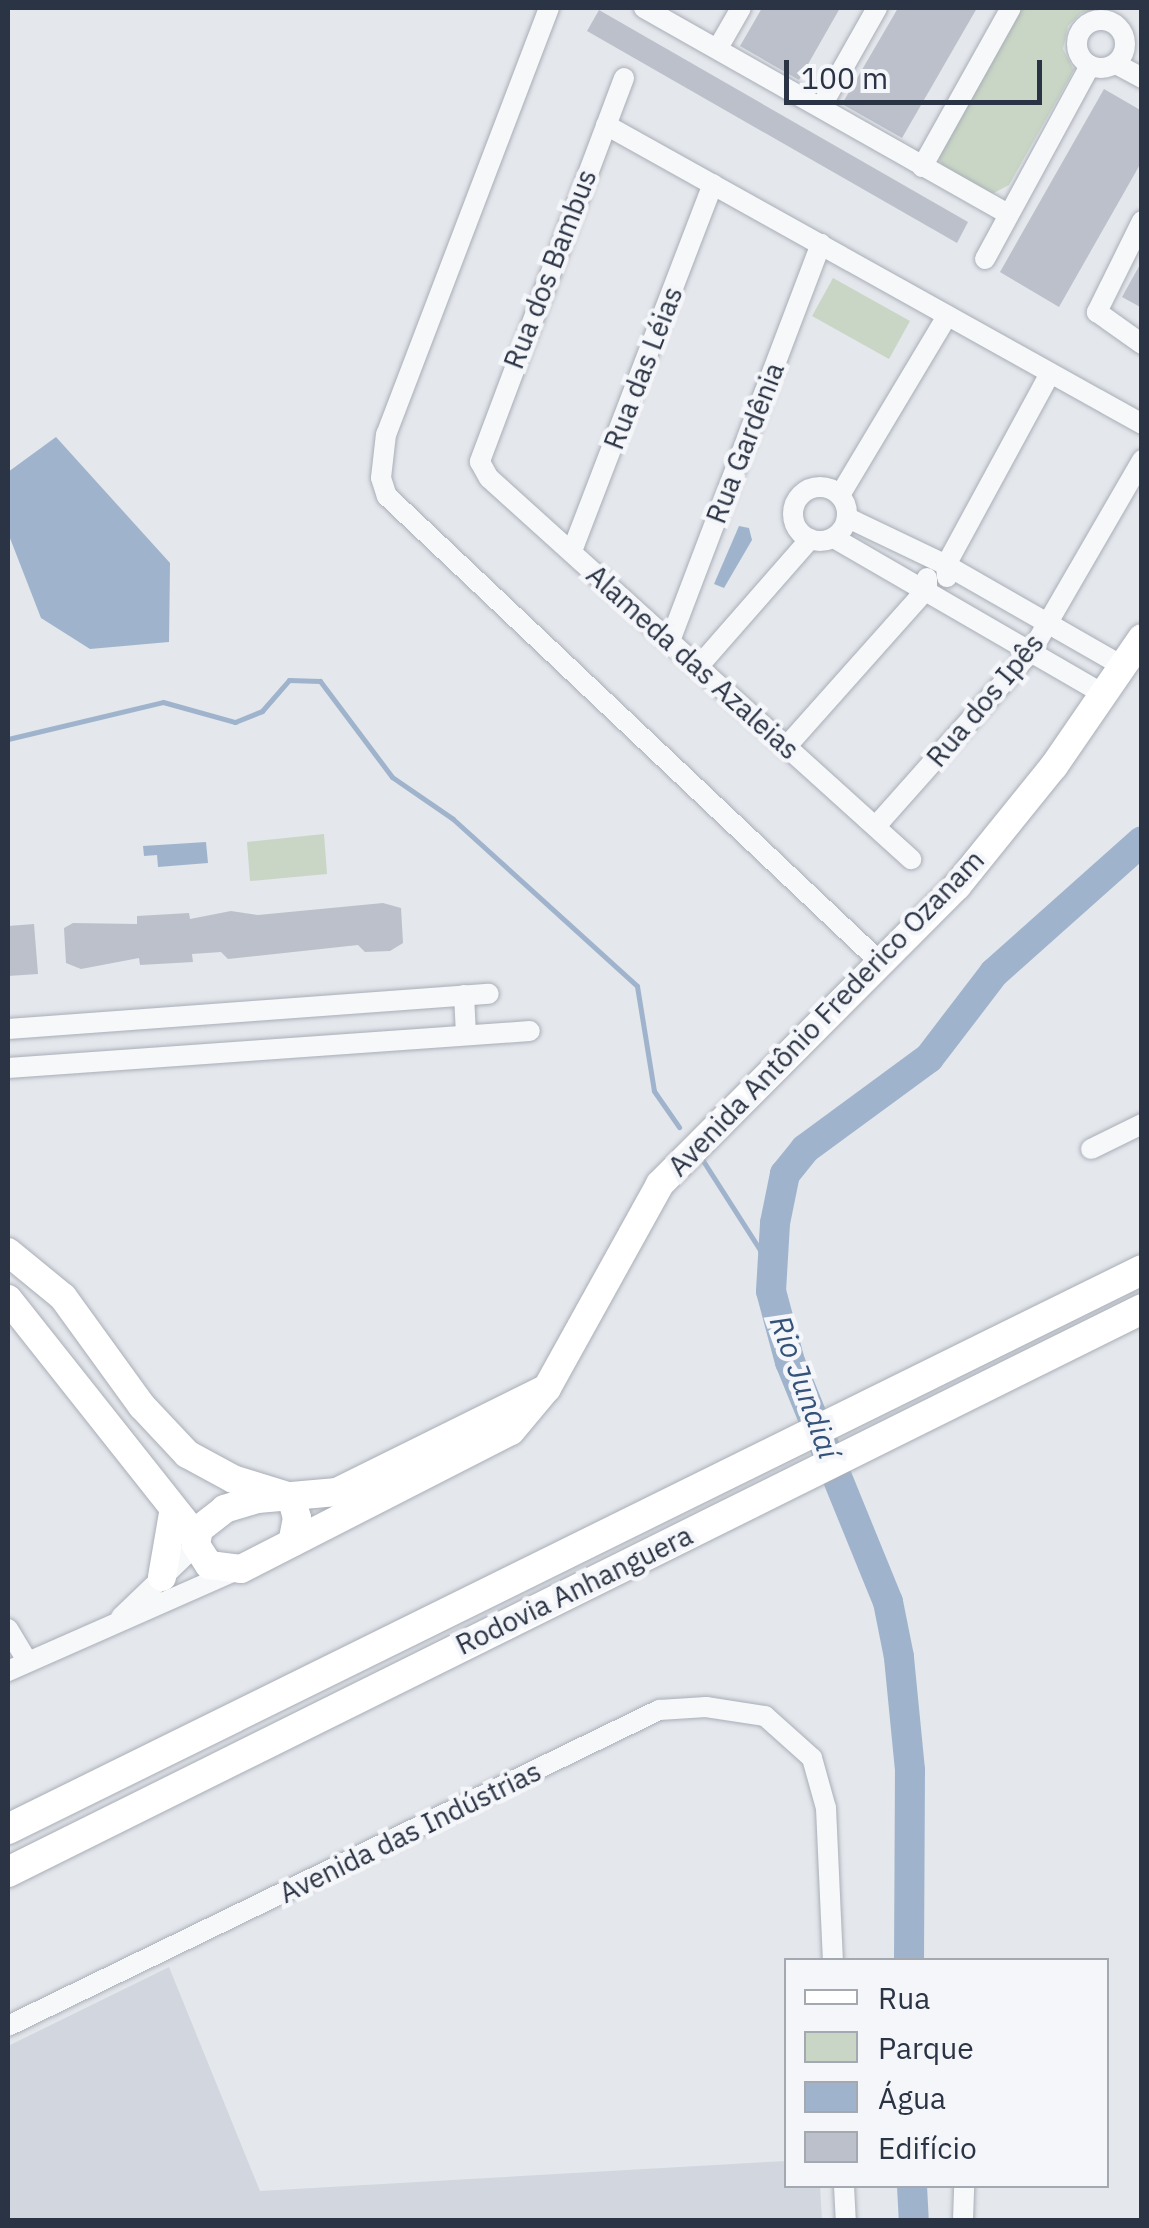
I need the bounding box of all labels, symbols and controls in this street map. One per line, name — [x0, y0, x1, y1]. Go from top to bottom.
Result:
scale bar — [789, 40, 1046, 102]
text: 100 m — [801, 58, 888, 97]
street label: Rua dos Bambus — [497, 164, 603, 374]
street label: Rua das Léias — [597, 282, 689, 454]
street label: Rua Gardênia — [699, 358, 791, 528]
street label: Alameda das Azaleias — [580, 558, 806, 766]
street label: Rua dos Ipês — [919, 626, 1051, 774]
street label: Avenida Antônio Frederico Ozanam — [661, 843, 991, 1183]
water label: Rio Jundiaí — [762, 1310, 848, 1464]
street label: Rodovia Anhanguera — [450, 1518, 698, 1662]
street label: Avenida das Indústrias — [274, 1754, 546, 1910]
legend — [784, 1958, 1109, 2188]
text: Rua — [878, 1978, 930, 2017]
text: Parque — [878, 2028, 974, 2067]
text: Água — [878, 2078, 946, 2117]
text: Edifício — [878, 2128, 977, 2167]

